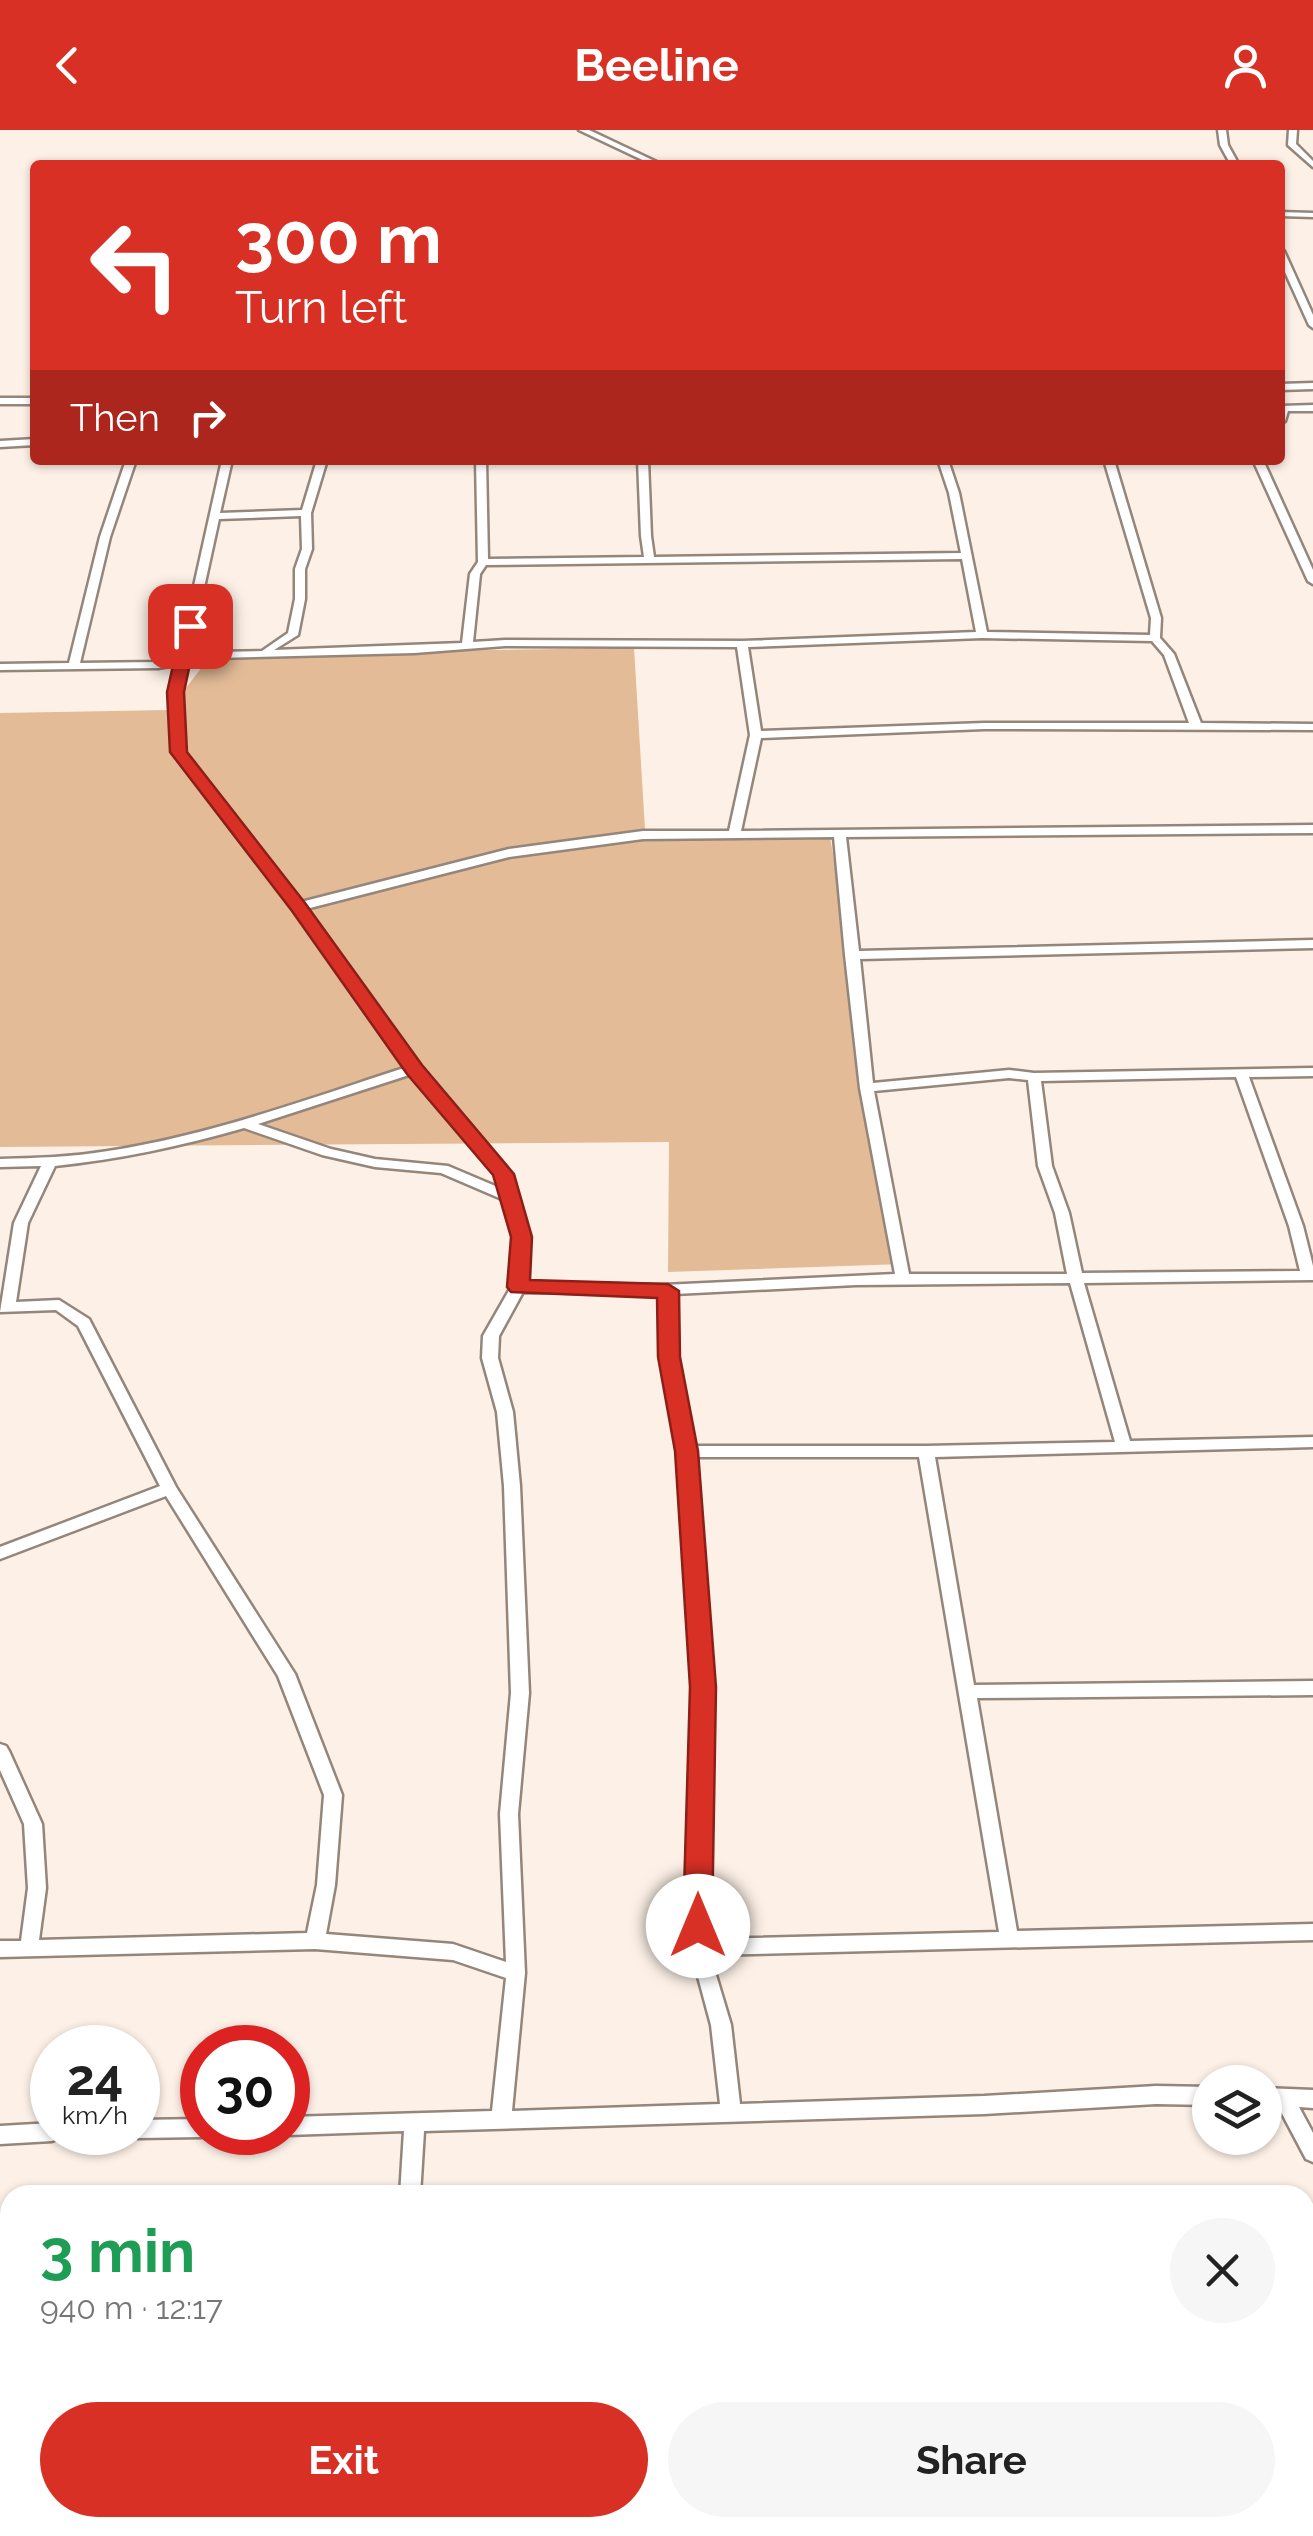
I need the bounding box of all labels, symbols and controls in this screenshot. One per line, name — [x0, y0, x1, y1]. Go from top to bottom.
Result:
icon: back — [40, 38, 95, 93]
icon: person — [1218, 38, 1273, 93]
text: Beeline — [574, 39, 739, 92]
text: 300 m — [235, 197, 442, 279]
icon: left — [70, 200, 200, 330]
text: Turn left — [235, 281, 407, 334]
icon: right — [180, 390, 235, 445]
text: Then — [70, 395, 160, 440]
pin — [148, 584, 233, 669]
icon: arrive — [163, 599, 218, 654]
position arrow — [646, 1874, 750, 1978]
speed limit sign: 30 — [180, 2025, 310, 2155]
text: 24 — [67, 2048, 123, 2107]
map controls — [1192, 2065, 1282, 2155]
button: layers — [1192, 2065, 1282, 2155]
text: km/h — [62, 2100, 128, 2130]
text: 3 min — [40, 2216, 195, 2286]
button: close — [1170, 2218, 1275, 2323]
text: 940 m · 12:17 — [40, 2289, 223, 2326]
button: Exit — [40, 2402, 648, 2517]
button: Share — [668, 2402, 1275, 2517]

